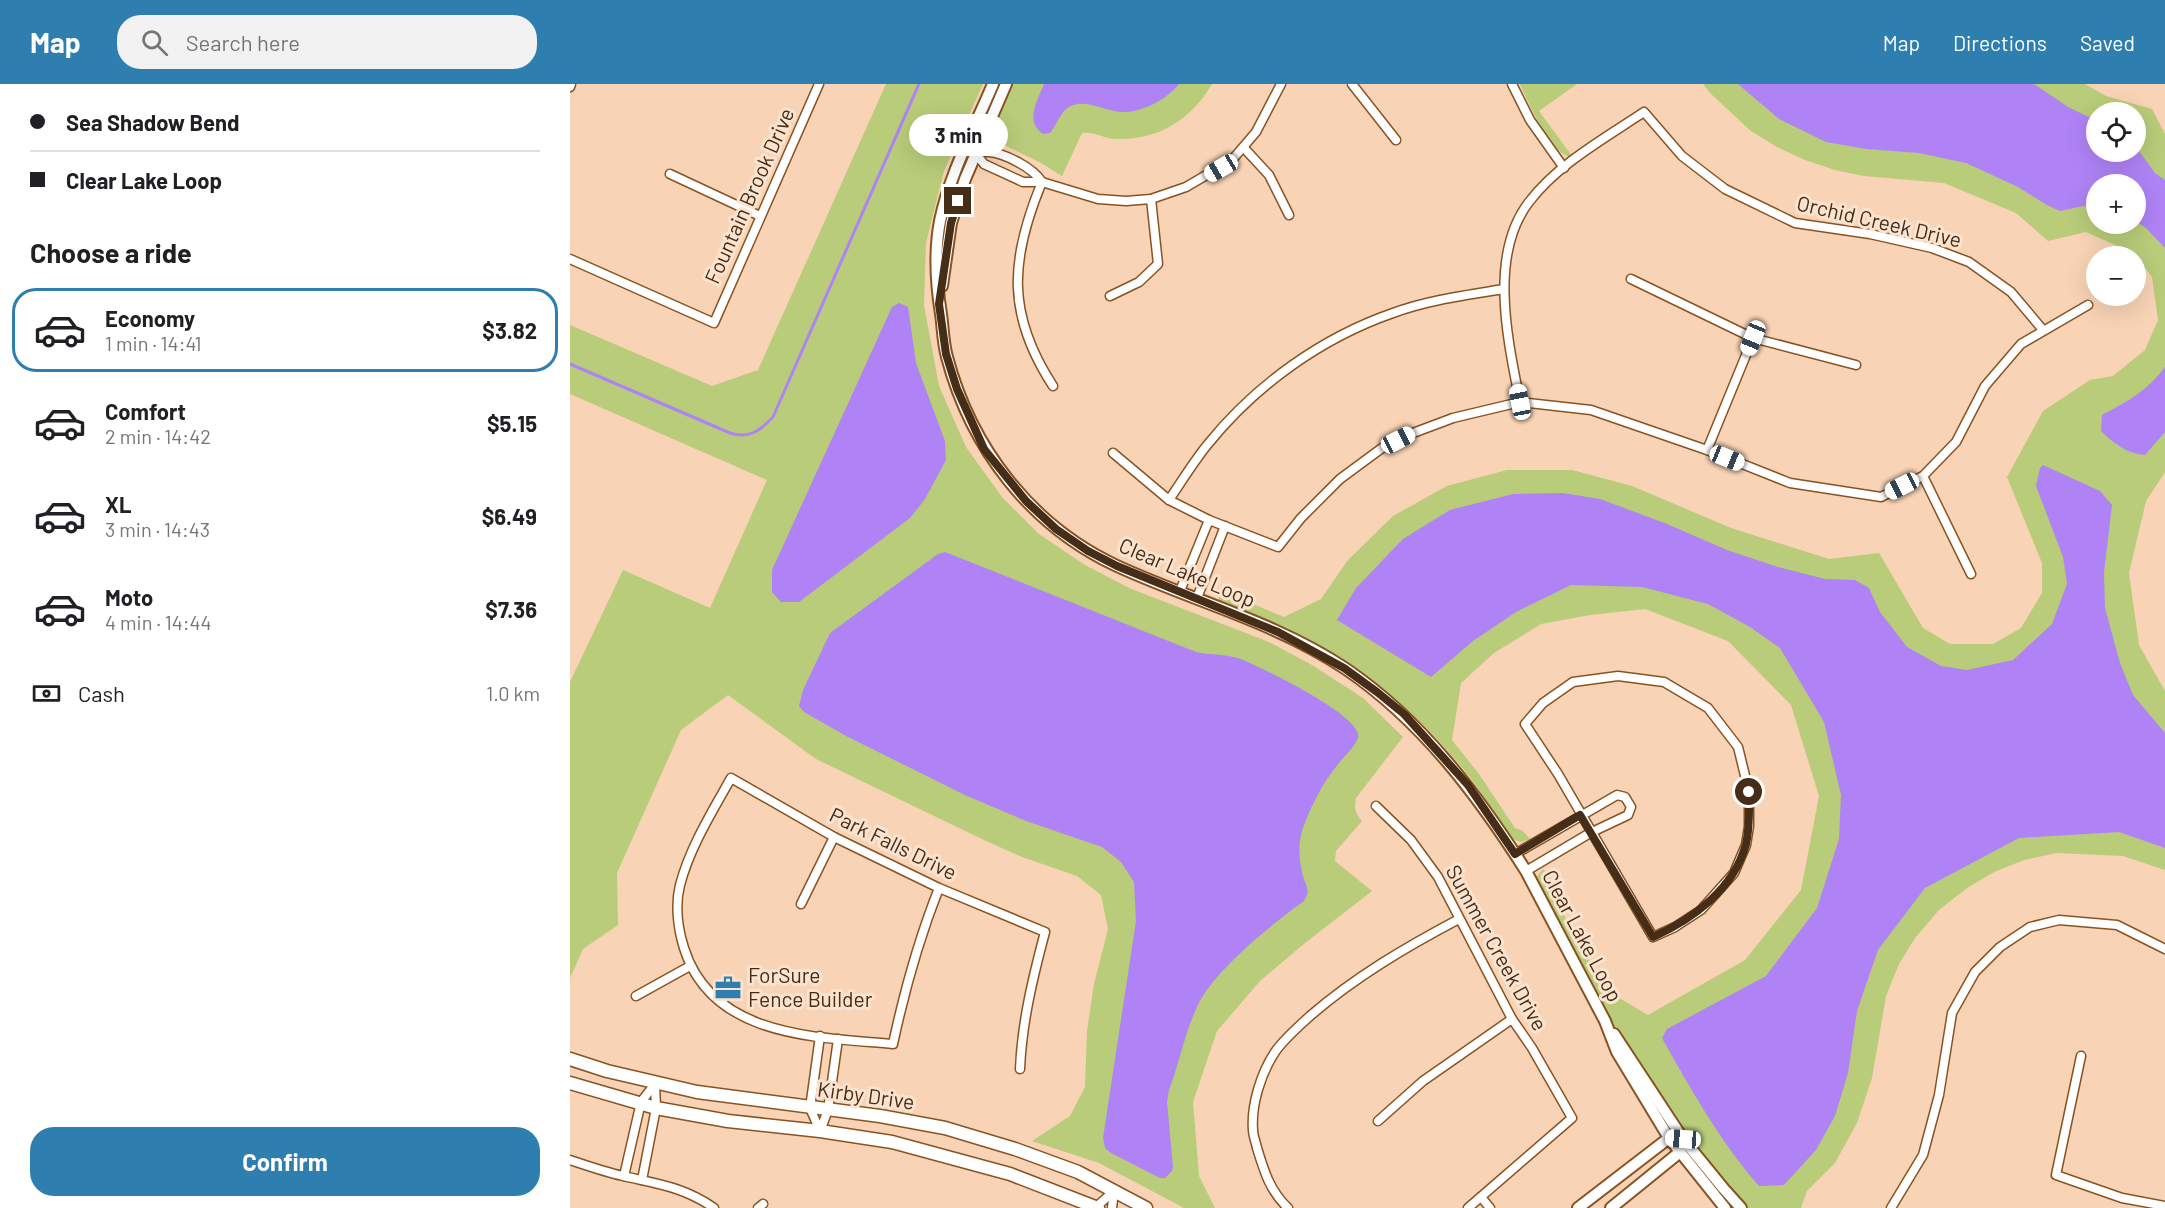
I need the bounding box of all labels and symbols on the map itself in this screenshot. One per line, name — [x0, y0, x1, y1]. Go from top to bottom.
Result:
street label: Fountain Brook Drive — [699, 104, 799, 287]
callout: 3 min — [908, 114, 1008, 156]
car — [1201, 151, 1241, 185]
route end — [944, 187, 971, 214]
street label: Orchid Creek Drive — [1795, 189, 1964, 252]
car — [1738, 318, 1768, 358]
car — [1508, 383, 1532, 421]
car — [1378, 424, 1418, 456]
car — [1707, 443, 1747, 473]
car — [1882, 470, 1922, 502]
street label: Clear Lake Loop — [1116, 532, 1260, 612]
route start — [1735, 778, 1762, 805]
street label: Park Falls Drive — [826, 801, 961, 884]
street label: Summer Creek Drive — [1441, 860, 1553, 1034]
street label: Clear Lake Loop — [1538, 865, 1629, 1006]
place label: ForSure Fence Builder — [748, 962, 873, 1011]
office icon: ForSure Fence Builder — [713, 973, 743, 1003]
street label: Kirby Drive — [816, 1075, 916, 1114]
car — [1664, 1129, 1702, 1149]

